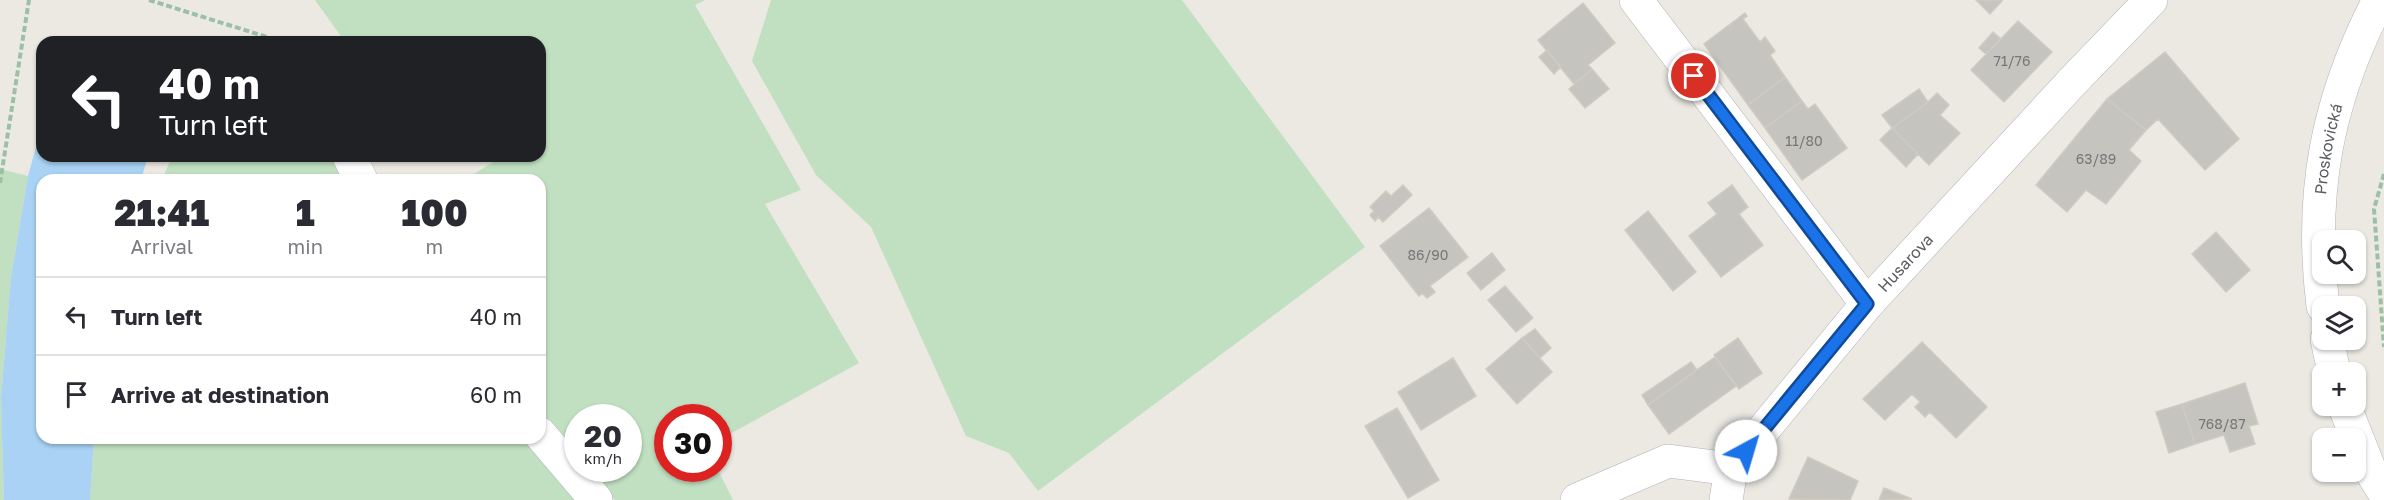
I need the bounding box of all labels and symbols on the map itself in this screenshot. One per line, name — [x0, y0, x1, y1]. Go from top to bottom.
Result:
pin — [1668, 50, 1719, 101]
house number: 71/76 — [1994, 52, 2030, 69]
street label: Proskovická — [2310, 101, 2346, 195]
house number: 11/80 — [1785, 132, 1823, 149]
house number: 63/89 — [2076, 150, 2116, 167]
street label: Husarova — [1873, 229, 1937, 296]
house number: 86/90 — [1408, 246, 1448, 263]
speed limit sign: 30 — [654, 404, 732, 482]
house number: 768/87 — [2198, 415, 2246, 432]
position arrow — [1714, 419, 1778, 483]

